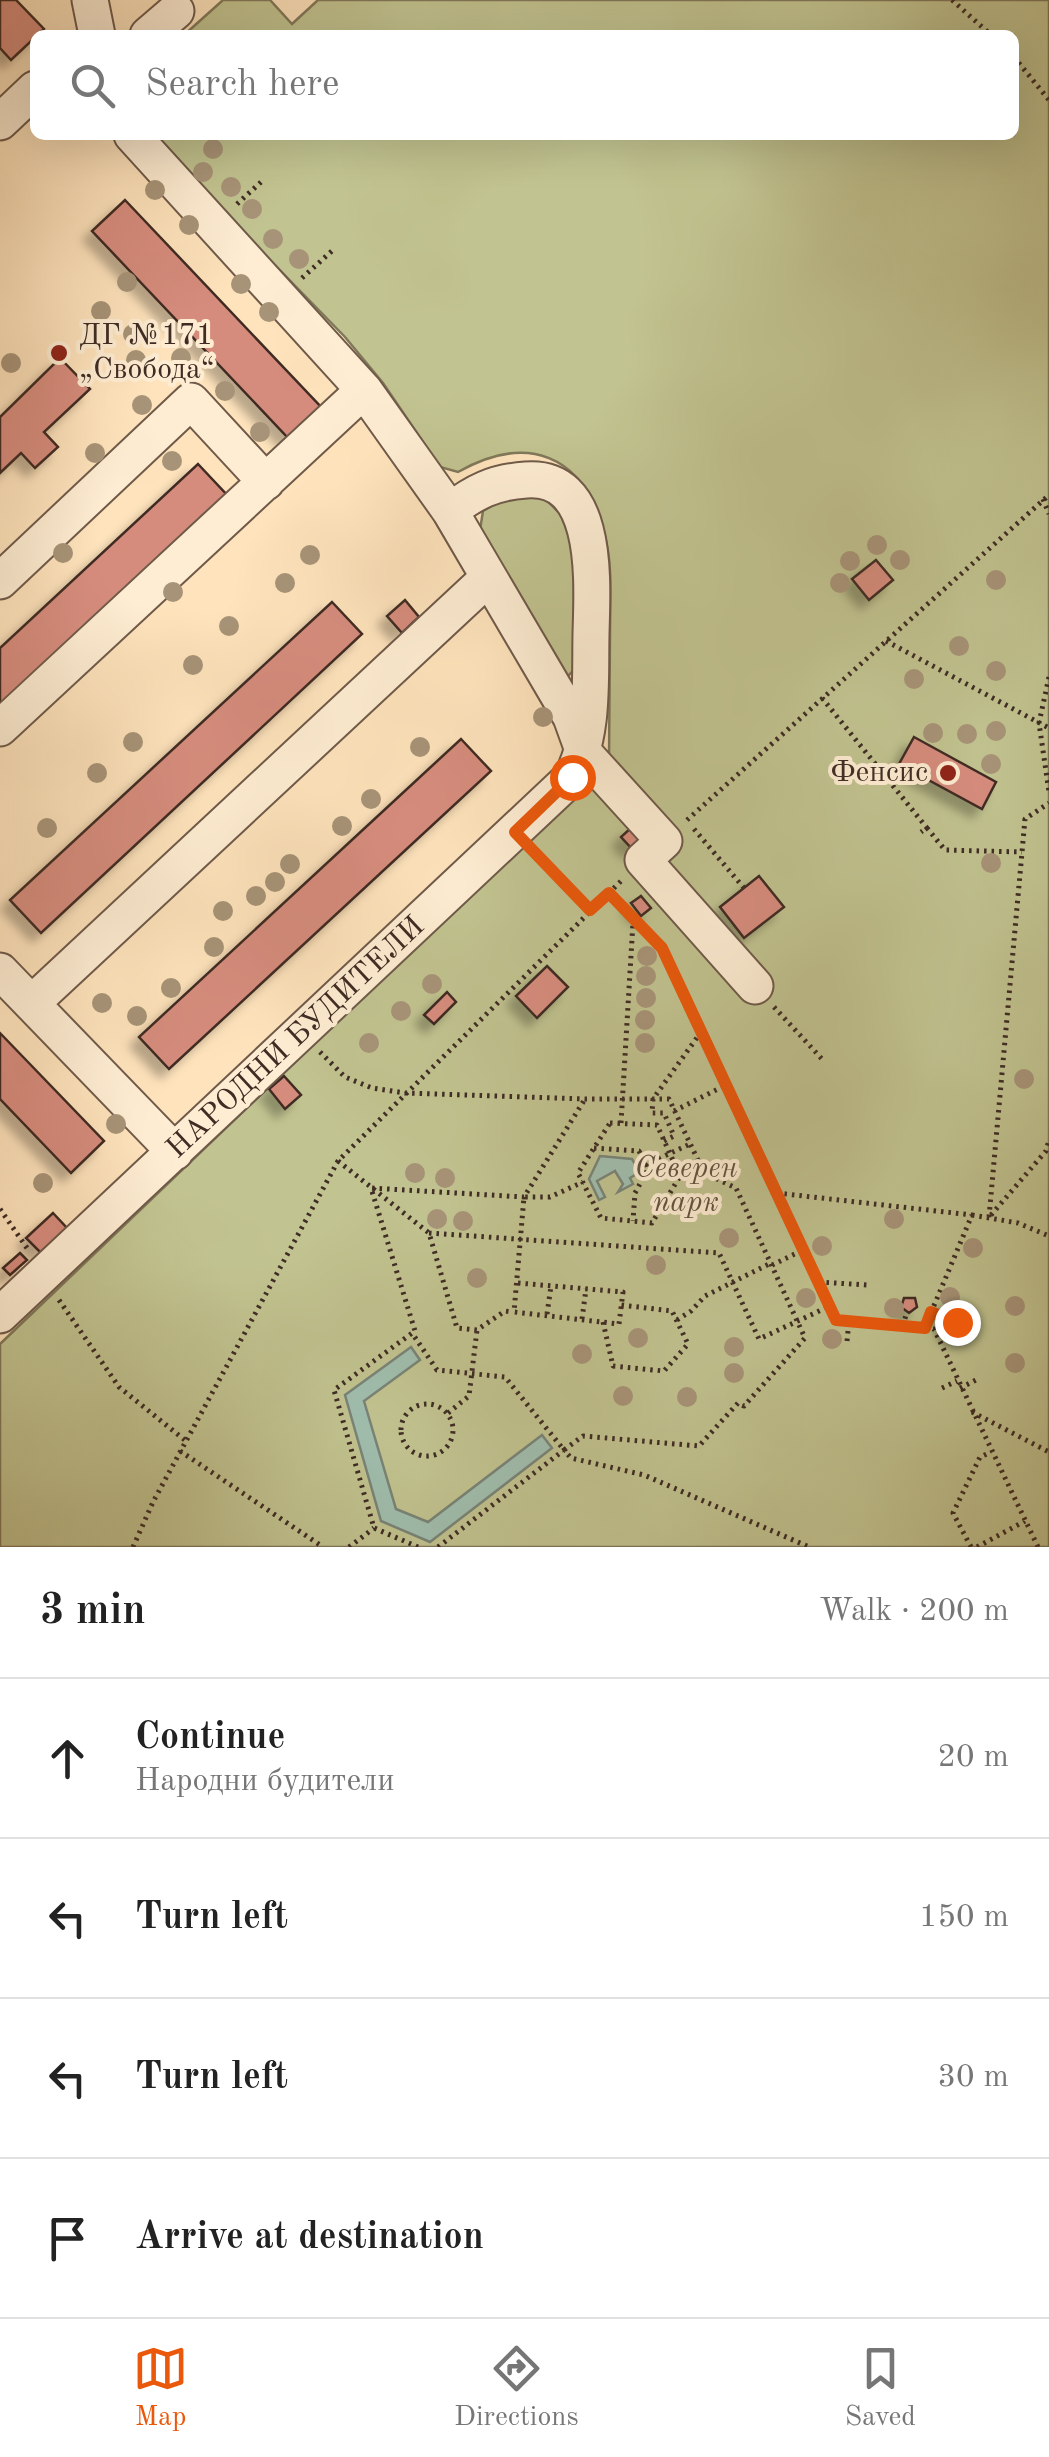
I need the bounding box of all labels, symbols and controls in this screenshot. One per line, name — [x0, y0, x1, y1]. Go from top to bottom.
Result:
search box — [30, 30, 1019, 140]
icon: search — [65, 58, 120, 113]
text: Search here — [145, 66, 340, 104]
place label: ДГ №171 „Свобода“ — [79, 321, 215, 385]
marker: ДГ №171 „Свобода“ — [48, 342, 70, 364]
route start — [550, 755, 596, 801]
place label: Фенсис — [830, 758, 928, 788]
marker: Фенсис — [937, 762, 959, 784]
street label: НАРОДНИ БУДИТЕЛИ — [162, 911, 430, 1165]
park label: Северен парк — [634, 1154, 738, 1218]
route end — [935, 1300, 981, 1346]
text: 3 min — [40, 1591, 146, 1633]
text: Walk · 200 m — [819, 1596, 1009, 1628]
text: Continue — [135, 1719, 285, 1757]
icon: ahead — [40, 1731, 95, 1786]
text: 20 m — [938, 1742, 1009, 1774]
text: Народни будители — [135, 1766, 394, 1798]
icon: left — [40, 1891, 95, 1946]
text: Turn left — [135, 1899, 288, 1937]
text: 150 m — [919, 1902, 1009, 1934]
icon: left — [40, 2051, 95, 2106]
text: Turn left — [135, 2059, 288, 2097]
text: 30 m — [938, 2062, 1009, 2094]
icon: arrive — [40, 2211, 95, 2266]
text: Arrive at destination — [135, 2219, 484, 2257]
tab: Map — [133, 2341, 188, 2436]
tab: Directions — [454, 2341, 579, 2436]
tab: Saved — [845, 2341, 916, 2436]

